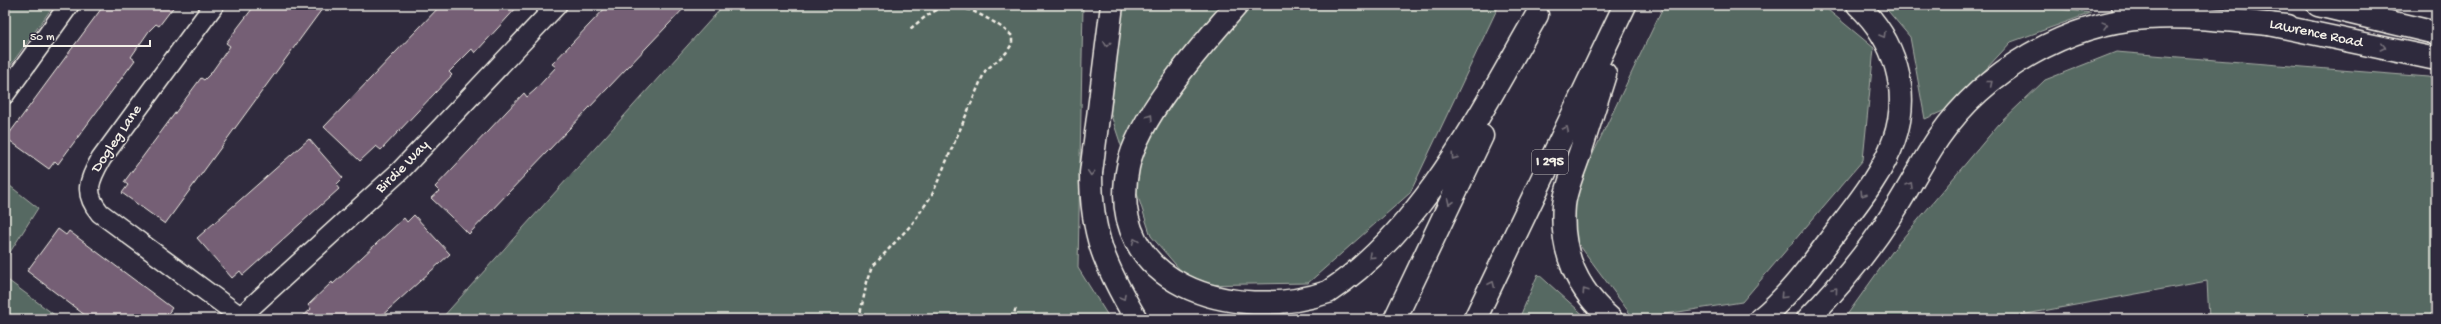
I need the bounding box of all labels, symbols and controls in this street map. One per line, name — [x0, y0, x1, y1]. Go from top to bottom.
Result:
street label: Lawrence Road — [2268, 15, 2365, 53]
scale bar — [24, 22, 150, 48]
one-way arrow — [2102, 22, 2108, 30]
text: 50 m — [30, 31, 55, 45]
one-way arrow — [1878, 31, 1885, 38]
one-way arrow — [1103, 41, 1112, 47]
one-way arrow — [2379, 43, 2386, 51]
one-way arrow — [1985, 81, 1992, 88]
street label: Dogleg Lane — [87, 101, 146, 177]
one-way arrow — [1145, 115, 1152, 122]
one-way arrow — [1561, 125, 1569, 133]
street label: Birdie Way — [371, 136, 434, 198]
road number: I 295 — [1532, 150, 1568, 174]
one-way arrow — [1451, 153, 1459, 160]
one-way arrow — [1087, 170, 1096, 176]
one-way arrow — [1906, 182, 1913, 189]
one-way arrow — [1860, 190, 1868, 197]
one-way arrow — [1447, 198, 1455, 206]
one-way arrow — [1132, 237, 1140, 245]
one-way arrow — [1368, 252, 1376, 259]
one-way arrow — [1487, 280, 1495, 288]
one-way arrow — [1830, 287, 1837, 295]
one-way arrow — [1582, 288, 1590, 295]
one-way arrow — [1118, 292, 1125, 300]
one-way arrow — [1781, 292, 1788, 299]

